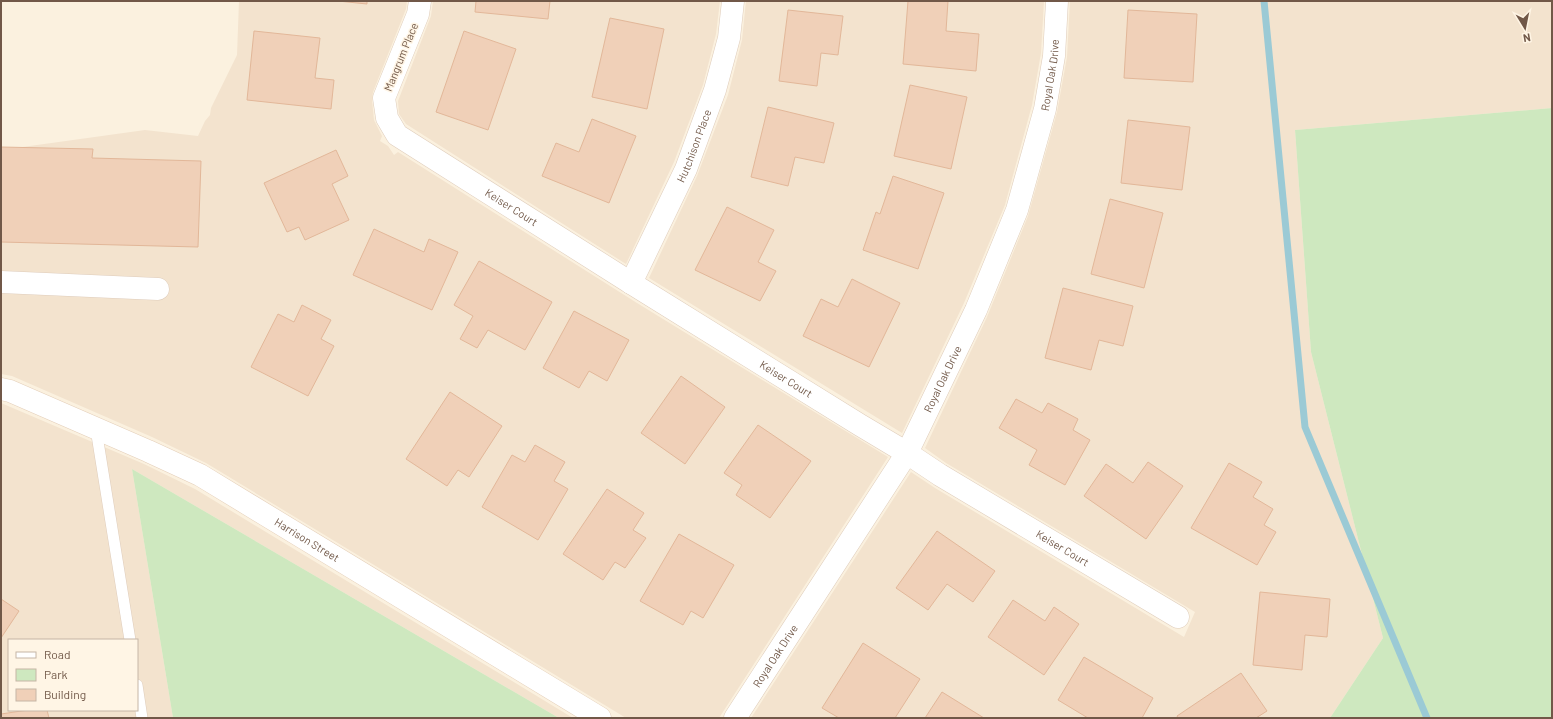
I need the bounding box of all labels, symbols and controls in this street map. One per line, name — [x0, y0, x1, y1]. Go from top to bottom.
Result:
north arrow — [1505, 8, 1545, 48]
street label: Mangrum Place — [381, 21, 420, 93]
text: N — [1522, 31, 1532, 45]
street label: Royal Oak Drive — [1038, 39, 1061, 112]
street label: Hutchison Place — [674, 107, 713, 184]
street label: Keiser Court — [483, 186, 540, 228]
street label: Royal Oak Drive — [921, 343, 964, 414]
street label: Keiser Court — [758, 358, 815, 400]
street label: Harrison Street — [272, 515, 342, 564]
street label: Keiser Court — [1034, 527, 1092, 568]
street label: Royal Oak Drive — [750, 622, 800, 690]
legend — [8, 639, 138, 711]
text: Road — [44, 647, 71, 661]
text: Park — [44, 667, 68, 681]
text: Building — [44, 687, 86, 701]

